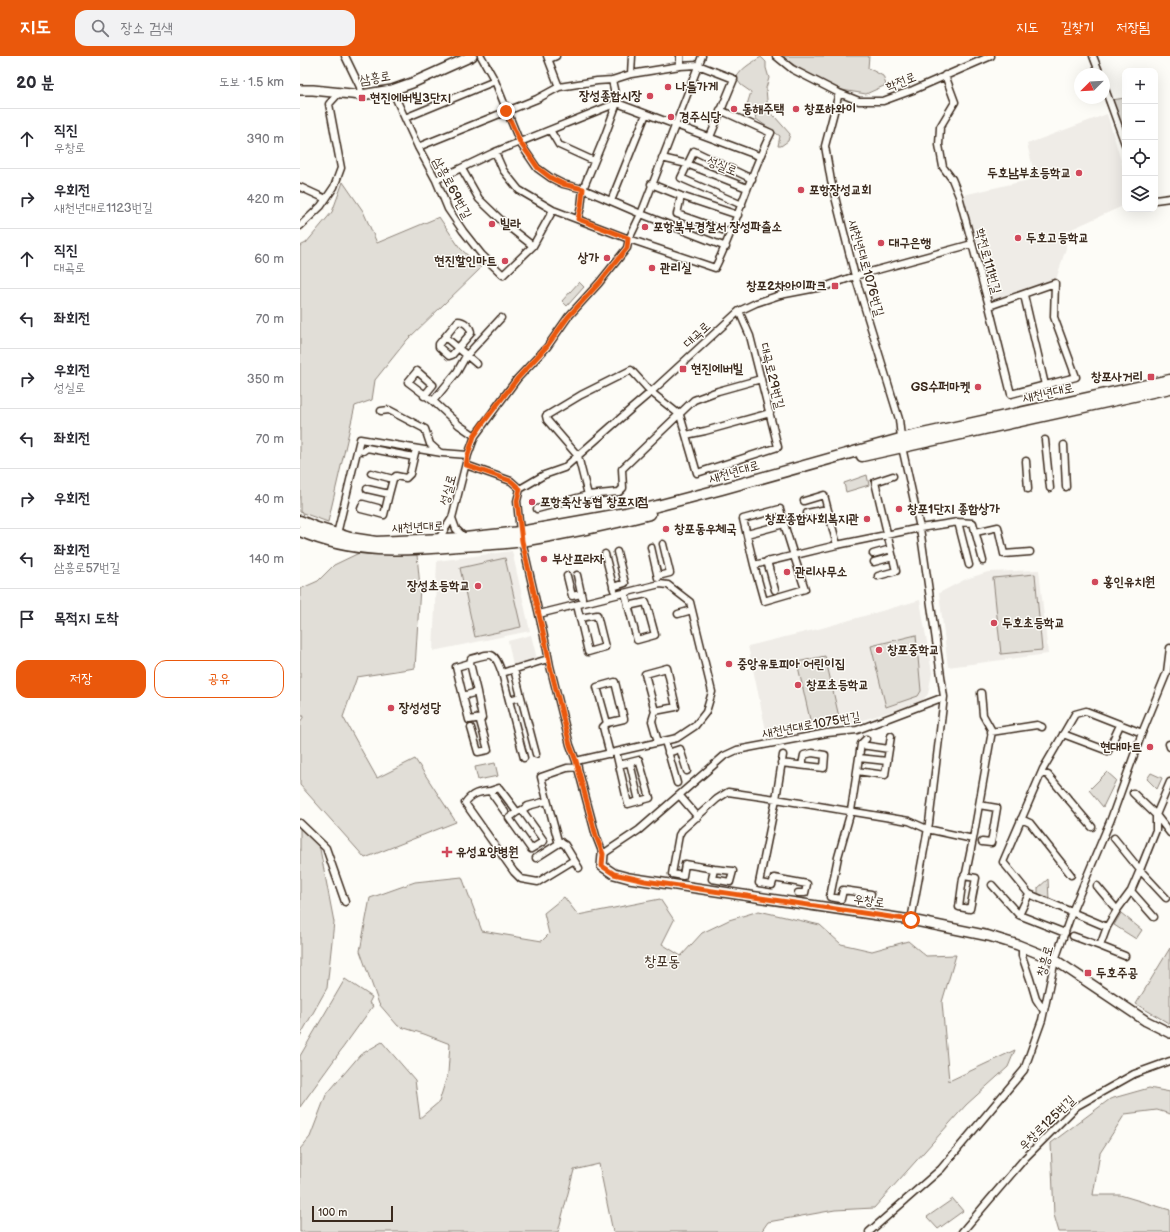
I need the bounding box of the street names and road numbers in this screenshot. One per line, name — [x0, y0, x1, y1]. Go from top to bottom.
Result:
street label: 삼흥로 — [358, 68, 392, 88]
street label: 학전로 — [883, 69, 919, 95]
street label: 성실로 — [704, 153, 740, 179]
street label: 삼흥로69번길 — [429, 154, 475, 222]
street label: 새천년대로1076번길 — [844, 218, 888, 318]
street label: 학전로111번길 — [972, 226, 1004, 296]
street label: 대곡로 — [680, 318, 714, 352]
street label: 대곡로29번길 — [756, 341, 788, 411]
street label: 새천년대로 — [1021, 380, 1075, 406]
street label: 새천년대로 — [707, 457, 761, 487]
street label: 성실로 — [436, 473, 460, 507]
street label: 새천년대로 — [392, 518, 444, 536]
street label: 새천년대로1075번길 — [761, 708, 861, 742]
street label: 우창로 — [852, 891, 886, 911]
street label: 창흥로 — [1033, 944, 1057, 978]
street label: 우창로125번길 — [1015, 1092, 1079, 1154]

